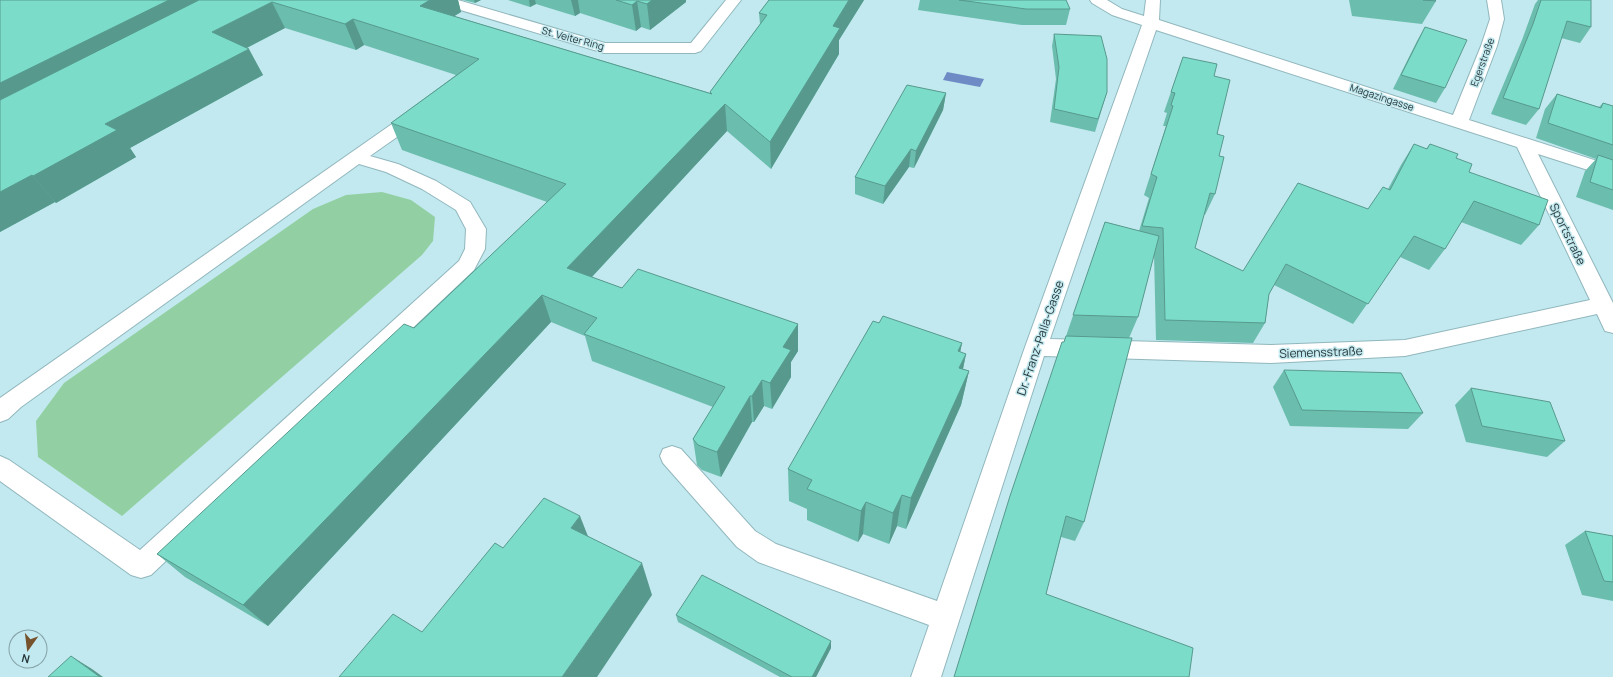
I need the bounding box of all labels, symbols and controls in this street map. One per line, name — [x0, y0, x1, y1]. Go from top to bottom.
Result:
street label: St. Veiter Ring — [540, 23, 606, 53]
street label: Egerstraße — [1467, 36, 1497, 88]
street label: Magazingasse — [1348, 80, 1416, 114]
street label: Sportstraße — [1546, 200, 1590, 268]
street label: Dr.-Franz-Palla-Gasse — [1012, 278, 1068, 398]
street label: Siemensstraße — [1279, 342, 1363, 362]
north arrow — [8, 629, 48, 669]
text: N — [20, 651, 31, 667]

